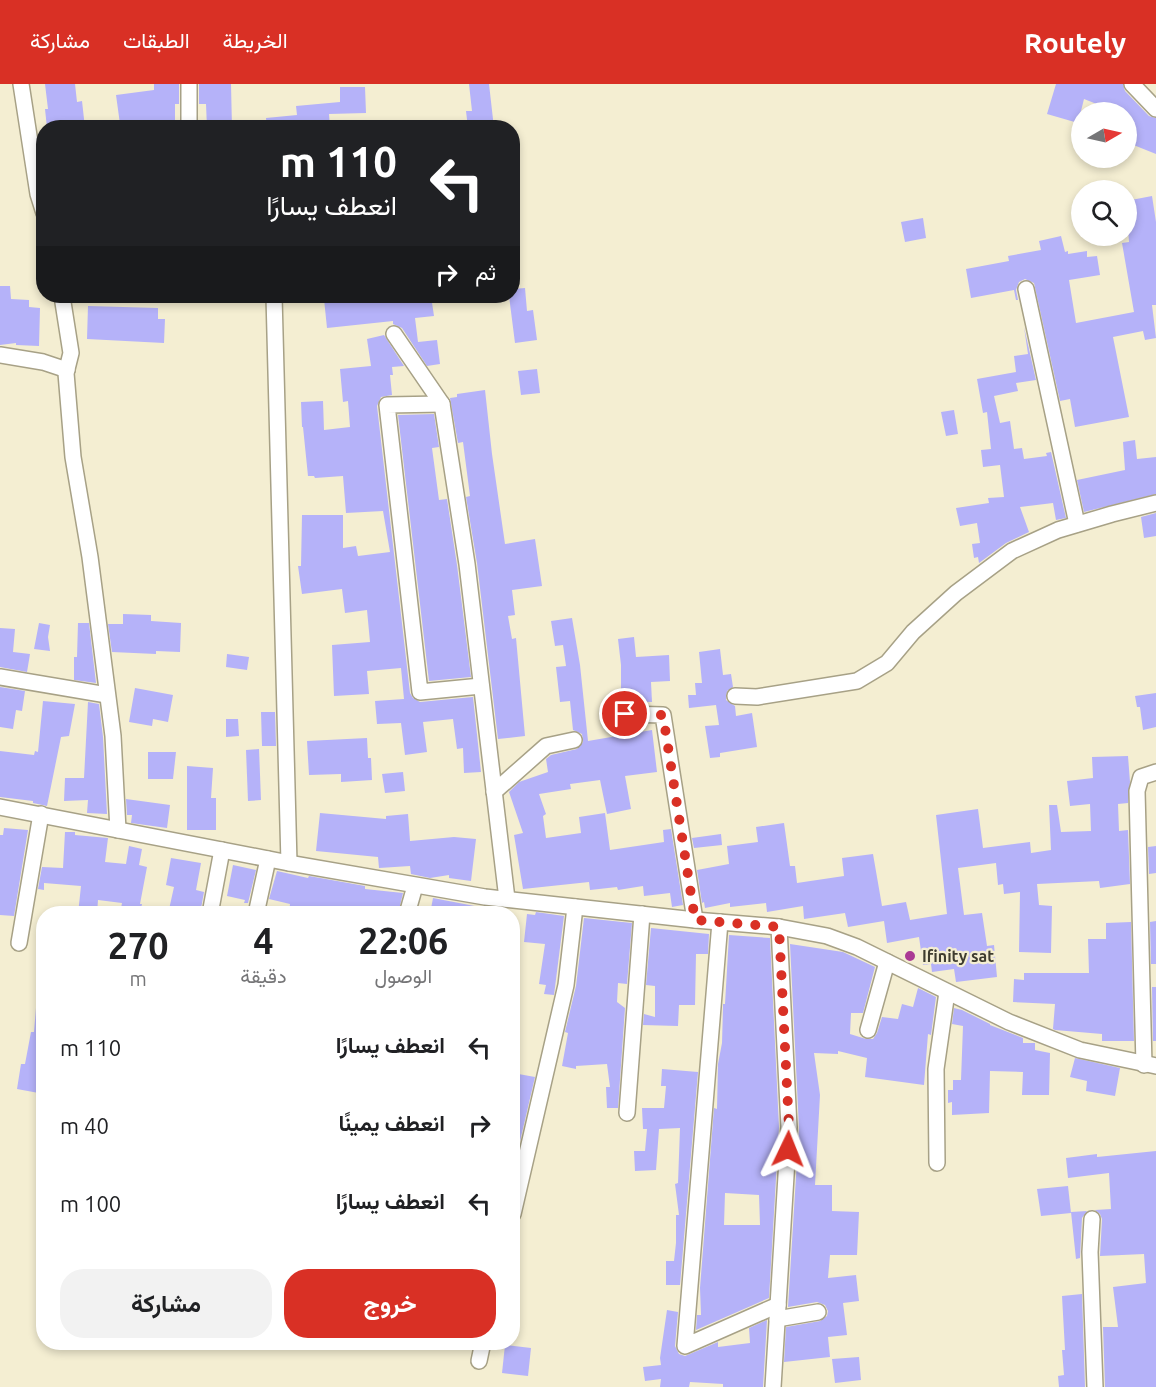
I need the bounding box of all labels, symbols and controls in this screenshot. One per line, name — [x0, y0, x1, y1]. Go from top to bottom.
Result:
text: Routely — [1024, 27, 1126, 58]
text: مشاركة — [30, 28, 90, 52]
text: الطبقات — [123, 28, 190, 52]
text: الخريطة — [223, 28, 288, 52]
north arrow — [1071, 102, 1137, 168]
map controls — [1071, 102, 1137, 246]
text: 110 m — [280, 138, 397, 185]
icon: left — [418, 144, 496, 222]
button: search — [1071, 180, 1137, 246]
text: انعطف يسارًا — [266, 190, 397, 220]
icon: right — [430, 258, 463, 291]
text: ثم — [475, 259, 496, 284]
pin — [599, 688, 650, 739]
icon: arrive — [608, 697, 641, 730]
text: 4 — [253, 920, 274, 961]
text: 22:06 — [358, 920, 448, 961]
text: 270 — [108, 925, 169, 966]
place label: Ifinity sat — [922, 947, 994, 965]
marker: Ifinity sat — [903, 949, 917, 963]
text: دقيقة — [240, 964, 287, 987]
text: الوصول — [374, 964, 432, 987]
text: m — [130, 967, 147, 990]
icon: left — [463, 1031, 496, 1064]
text: انعطف يسارًا — [336, 1032, 445, 1057]
text: 110 m — [60, 1035, 121, 1060]
icon: right — [463, 1109, 496, 1142]
text: انعطف يمينًا — [338, 1110, 445, 1135]
text: 40 m — [60, 1113, 109, 1138]
position arrow — [756, 1117, 820, 1181]
icon: left — [463, 1187, 496, 1220]
text: انعطف يسارًا — [336, 1188, 445, 1213]
text: 100 m — [60, 1191, 121, 1216]
button: مشاركة — [60, 1269, 272, 1338]
button: خروج — [284, 1269, 496, 1338]

